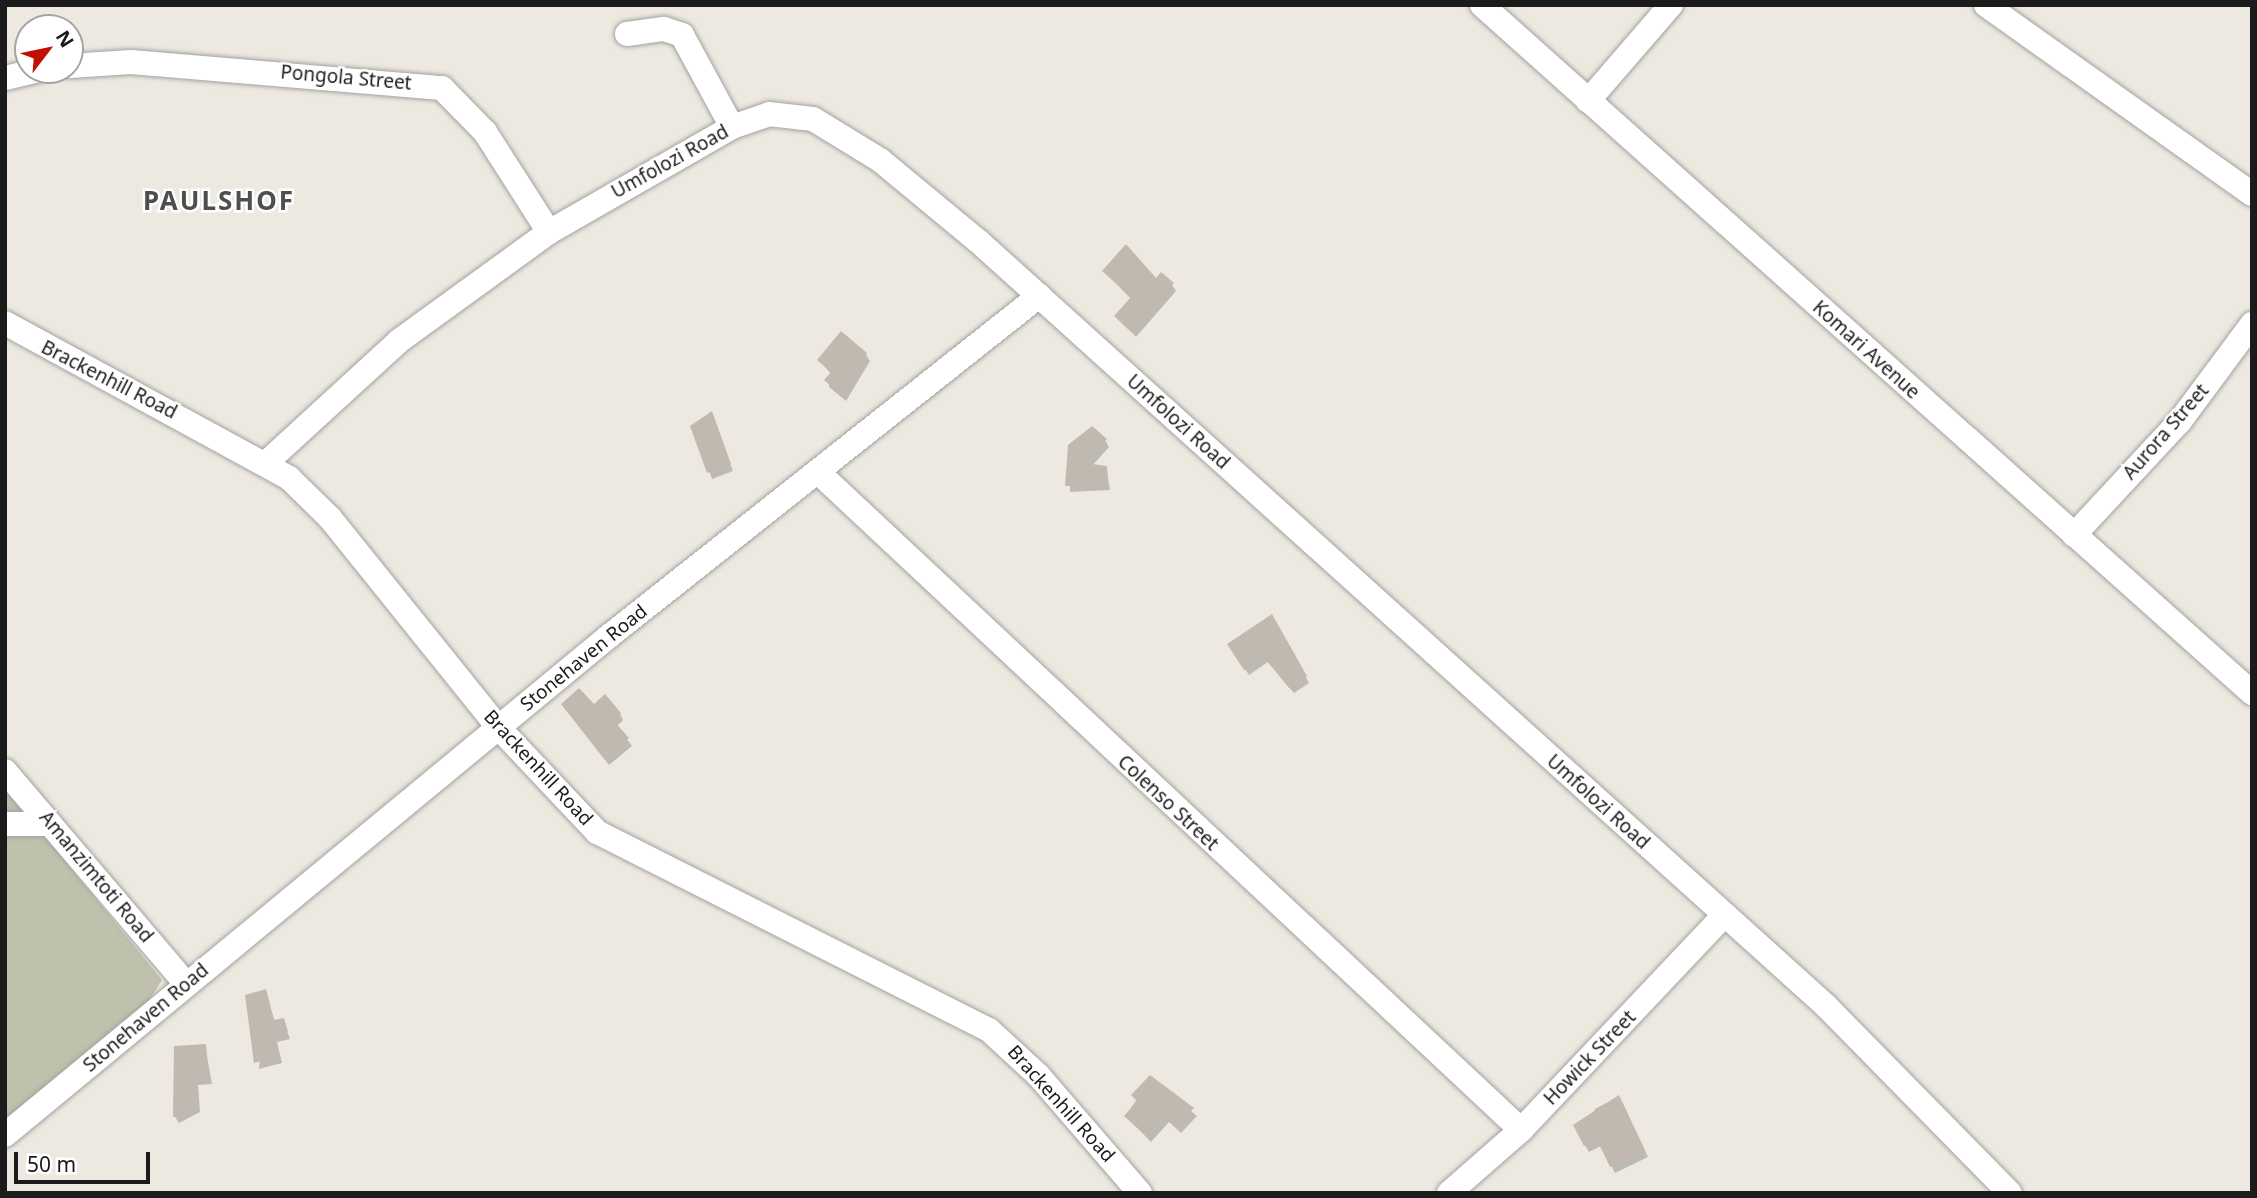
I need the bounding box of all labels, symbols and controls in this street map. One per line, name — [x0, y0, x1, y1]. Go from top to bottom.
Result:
north arrow — [14, 14, 84, 84]
text: N — [50, 25, 80, 52]
street label: Pongola Street — [280, 61, 412, 95]
street label: Umfolozi Road — [607, 120, 733, 204]
district label: PAULSHOF — [144, 185, 294, 217]
street label: Komari Avenue — [1808, 296, 1924, 404]
street label: Brackenhill Road — [37, 336, 181, 424]
street label: Umfolozi Road — [1122, 370, 1234, 474]
street label: Aurora Street — [2118, 380, 2214, 484]
street label: Stonehaven Road — [516, 600, 652, 716]
street label: Brackenhill Road — [479, 706, 597, 830]
street label: Umfolozi Road — [1542, 750, 1654, 854]
street label: Colenso Street — [1113, 751, 1223, 855]
street label: Amanzimtoti Road — [34, 807, 158, 947]
street label: Stonehaven Road — [79, 959, 213, 1077]
street label: Howick Street — [1539, 1006, 1641, 1110]
street label: Brackenhill Road — [1003, 1041, 1119, 1167]
scale bar — [18, 1138, 154, 1182]
text: 50 m — [27, 1150, 76, 1178]

